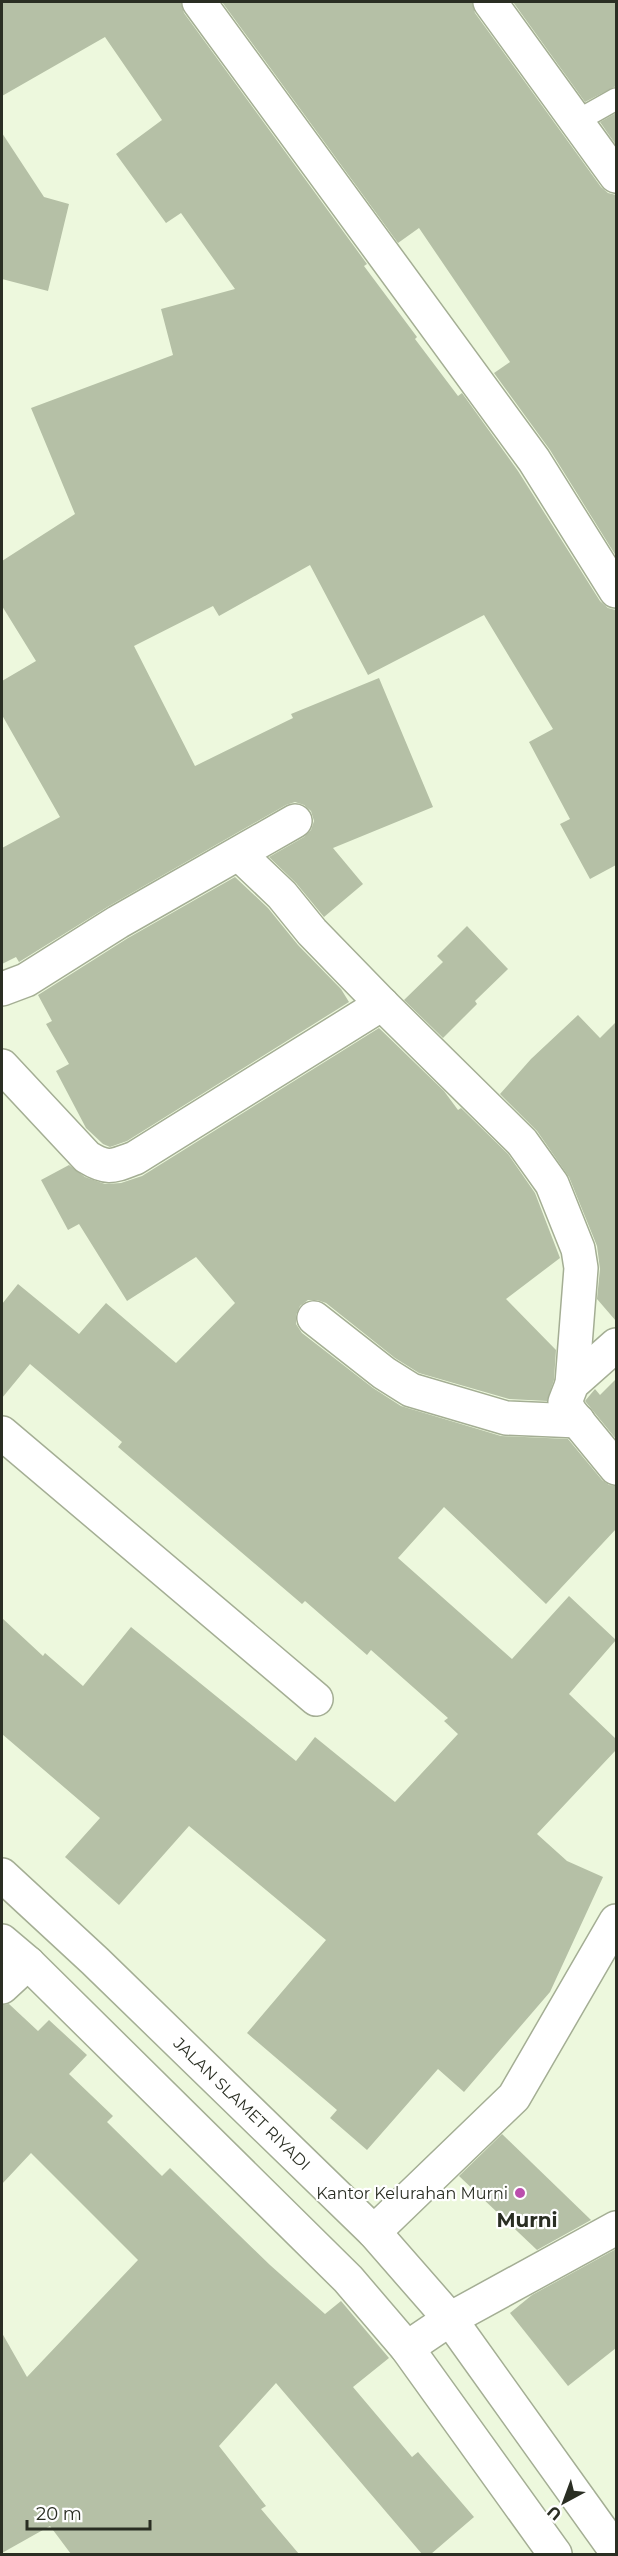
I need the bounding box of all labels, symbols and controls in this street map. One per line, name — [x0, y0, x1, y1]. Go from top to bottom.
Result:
street label: JALAN SLAMET RIYADI — [169, 2033, 314, 2174]
place label: Kantor Kelurahan Murni — [316, 2184, 508, 2203]
marker: Kantor Kelurahan Murni — [513, 2186, 527, 2200]
district label: Murni — [496, 2208, 558, 2232]
north arrow — [534, 2472, 594, 2532]
scale bar — [27, 2493, 150, 2531]
text: U — [543, 2502, 565, 2524]
text: 20 m — [36, 2503, 82, 2525]

